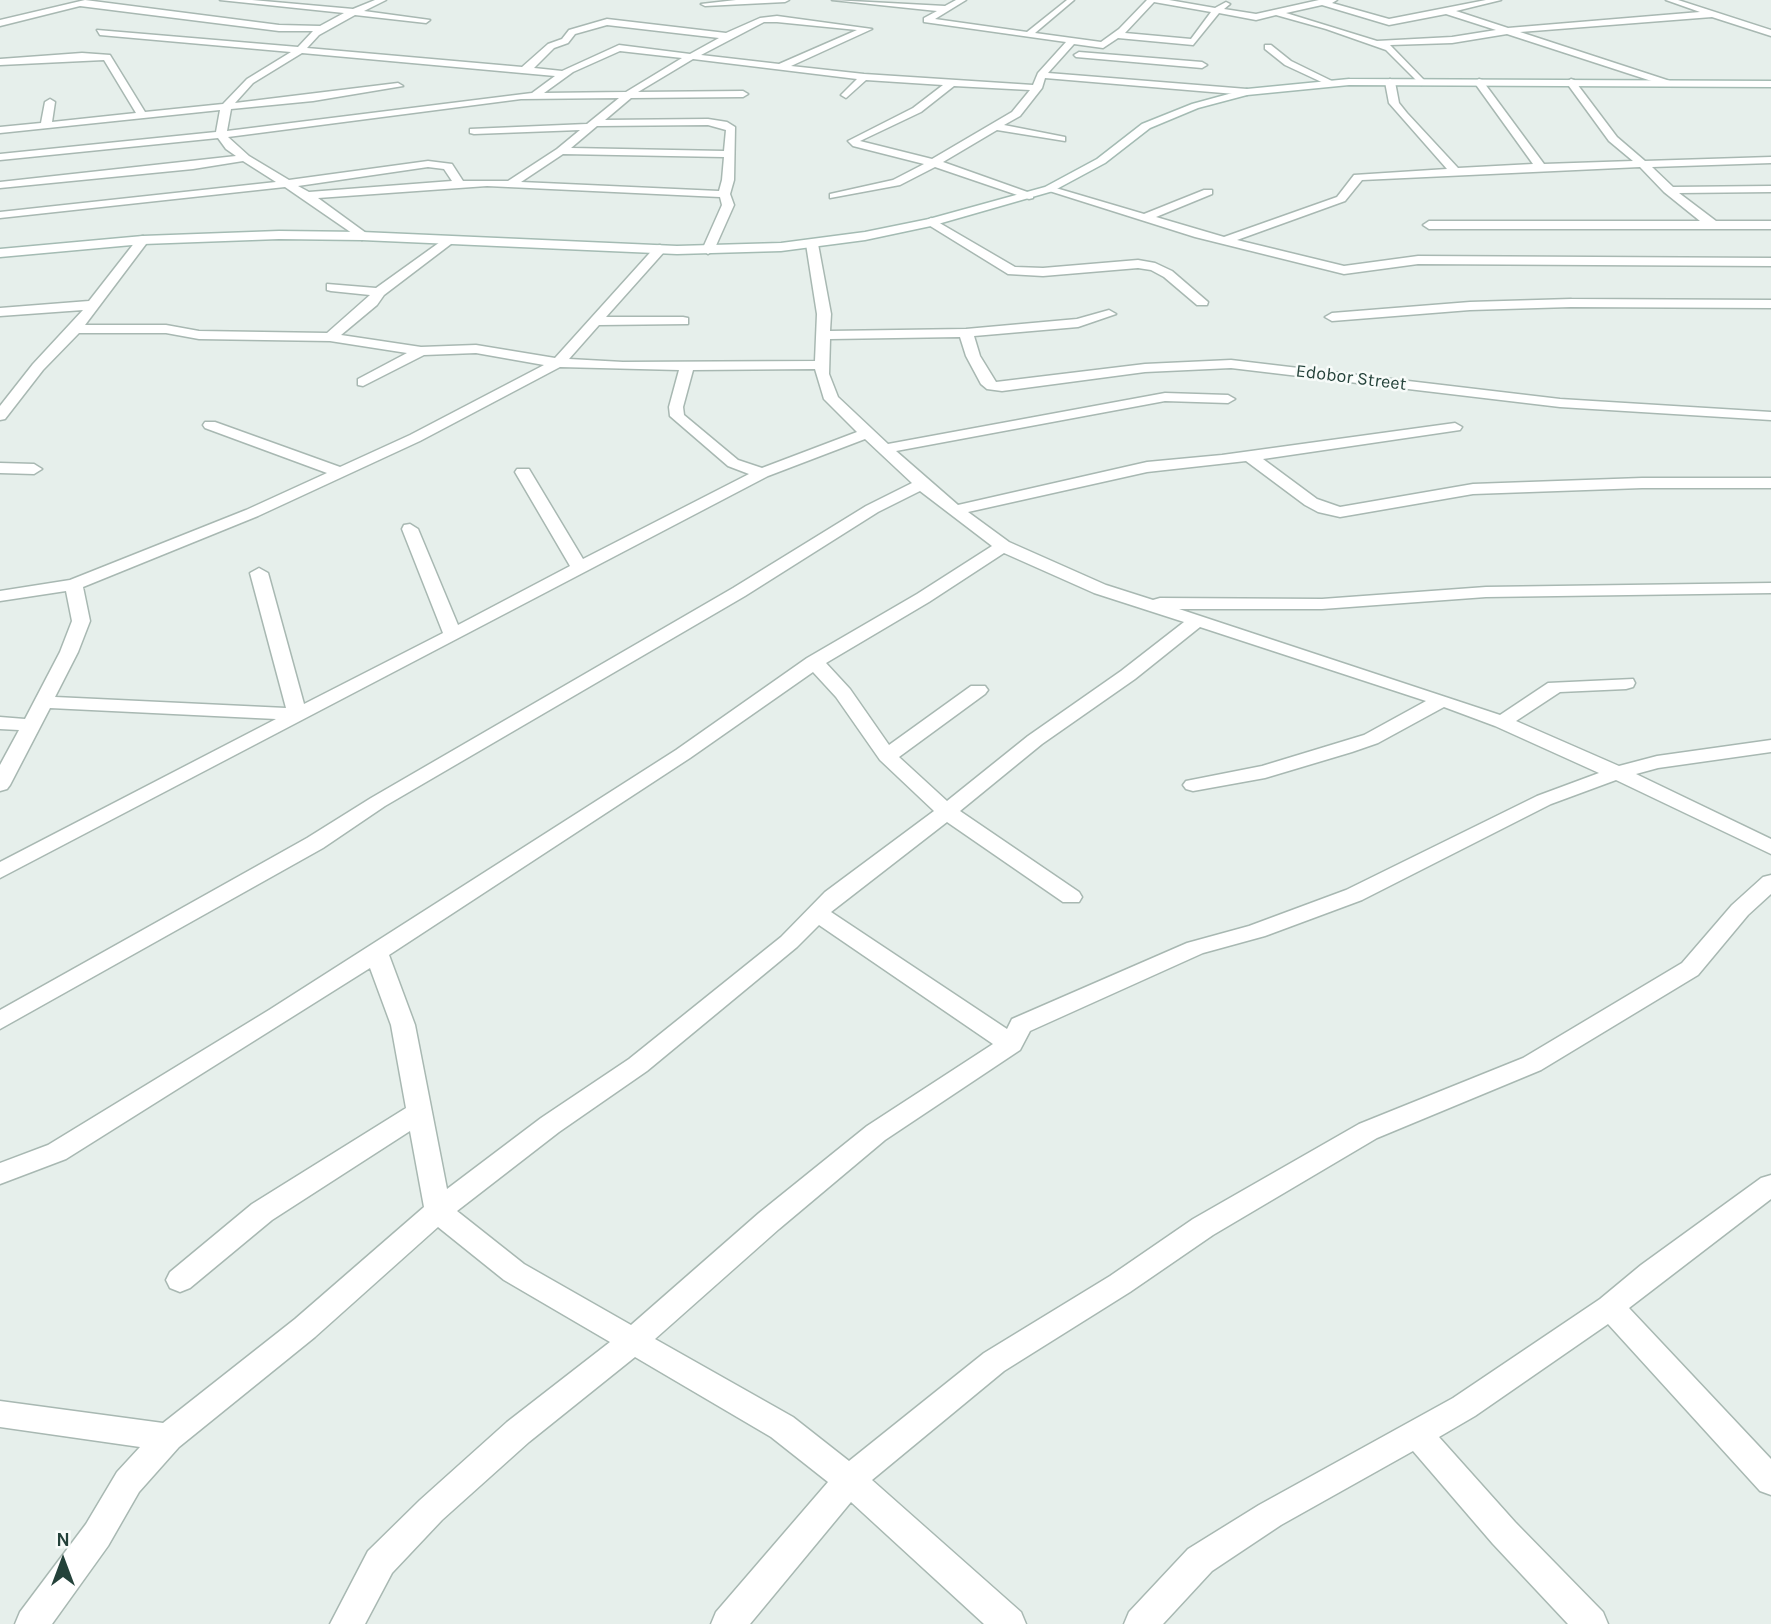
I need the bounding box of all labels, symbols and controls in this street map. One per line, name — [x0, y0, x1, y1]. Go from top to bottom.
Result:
street label: Edobor Street — [1294, 360, 1408, 396]
north arrow — [28, 1526, 98, 1596]
text: N — [56, 1529, 70, 1551]

